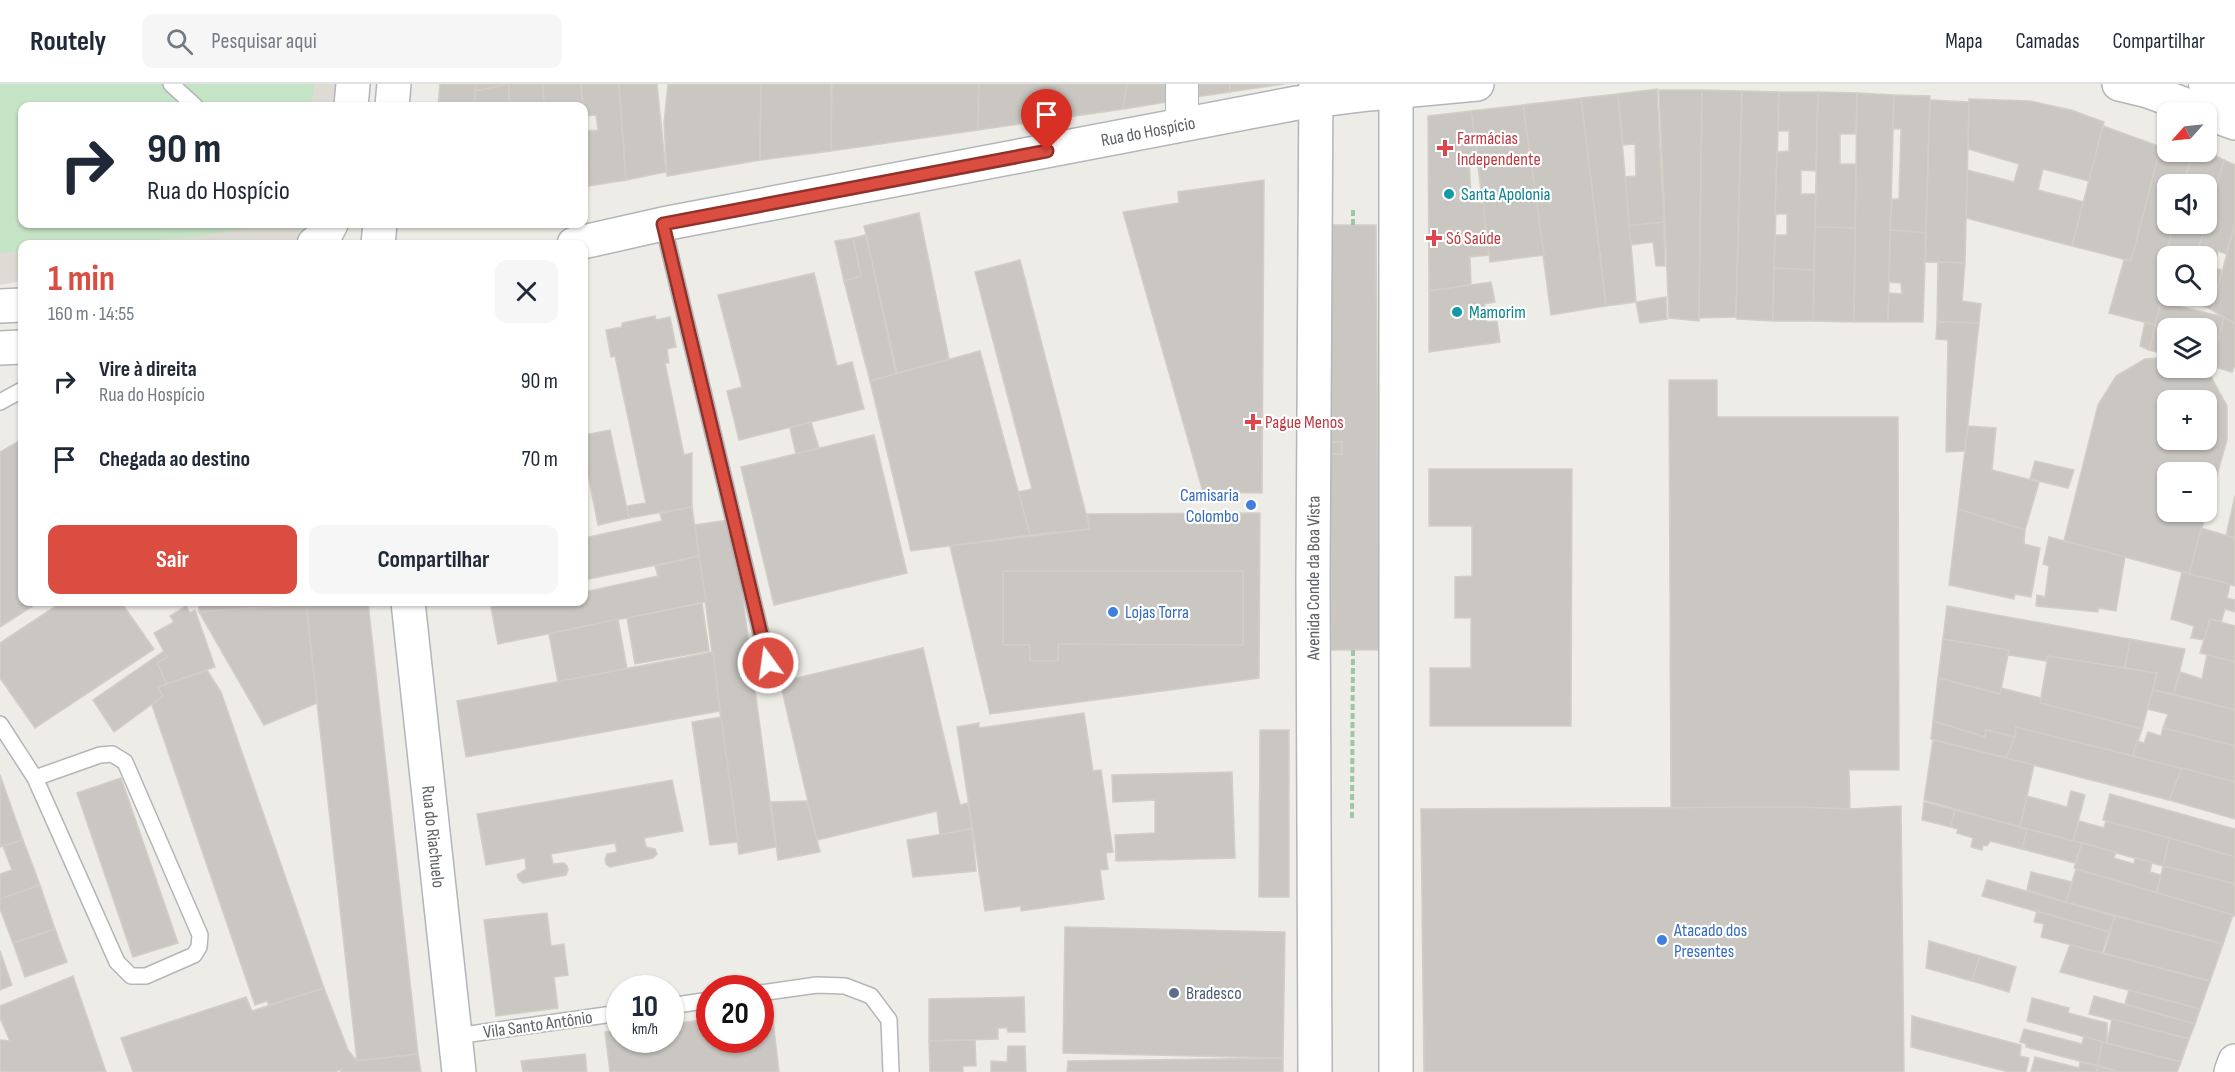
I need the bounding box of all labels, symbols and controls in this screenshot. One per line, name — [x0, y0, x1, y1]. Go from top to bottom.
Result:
search box — [142, 14, 562, 68]
text: Routely — [30, 25, 106, 58]
icon: search — [163, 25, 196, 58]
text: Pesquisar aqui — [211, 28, 317, 55]
text: Mapa — [1945, 29, 1983, 54]
text: Camadas — [2016, 29, 2079, 54]
text: Compartilhar — [2112, 29, 2205, 54]
pin — [1021, 89, 1072, 151]
icon: arrive — [1030, 98, 1063, 131]
north arrow — [2157, 102, 2217, 162]
map controls — [2157, 102, 2217, 522]
street label: Rua do Hospício — [1099, 112, 1197, 151]
text: 90 m — [147, 124, 221, 175]
icon: right — [48, 126, 126, 204]
place label: Farmácias Independente — [1457, 128, 1541, 170]
marker: Farmácias Independente — [1438, 141, 1452, 155]
button: sound — [2157, 174, 2217, 234]
text: Rua do Hospício — [147, 175, 290, 207]
place label: Santa Apolonia — [1461, 184, 1550, 205]
marker: Santa Apolonia — [1442, 187, 1456, 201]
place label: Só Saúde — [1446, 228, 1501, 249]
marker: Só Saúde — [1427, 231, 1441, 245]
button: search — [2157, 246, 2217, 306]
text: 1 min — [48, 258, 115, 301]
button: close — [495, 260, 558, 323]
text: 160 m · 14:55 — [48, 302, 134, 326]
place label: Mamorim — [1469, 302, 1526, 323]
marker: Mamorim — [1450, 305, 1464, 319]
button: layers — [2157, 318, 2217, 378]
text: Vire à direita — [99, 356, 197, 383]
icon: right — [48, 365, 81, 398]
text: 90 m — [521, 368, 558, 395]
text: Rua do Hospício — [99, 383, 205, 407]
button: + — [2157, 390, 2217, 450]
place label: Pague Menos — [1265, 412, 1344, 433]
marker: Pague Menos — [1246, 415, 1260, 429]
icon: arrive — [48, 443, 81, 476]
text: Chegada ao destino — [99, 446, 250, 473]
text: 70 m — [522, 446, 558, 473]
button: − — [2157, 462, 2217, 522]
place label: Camisaria Colombo — [1180, 485, 1239, 527]
street label: Avenida Conde da Boa Vista — [1302, 496, 1324, 661]
marker: Camisaria Colombo — [1244, 498, 1258, 512]
button: Sair — [48, 525, 297, 594]
button: Compartilhar — [309, 525, 558, 594]
place label: Lojas Torra — [1125, 602, 1189, 623]
marker: Lojas Torra — [1106, 605, 1120, 619]
position arrow — [736, 631, 800, 695]
street label: Rua do Riachuelo — [417, 784, 449, 889]
place label: Atacado dos Presentes — [1673, 920, 1747, 962]
marker: Atacado dos Presentes — [1655, 933, 1669, 947]
speed limit sign: 20 — [696, 975, 774, 1053]
place label: Bradesco — [1186, 983, 1242, 1004]
marker: Bradesco — [1167, 986, 1181, 1000]
text: 10 — [632, 989, 658, 1025]
street label: Vila Santo Antônio — [482, 1007, 594, 1043]
text: km/h — [632, 1020, 658, 1039]

